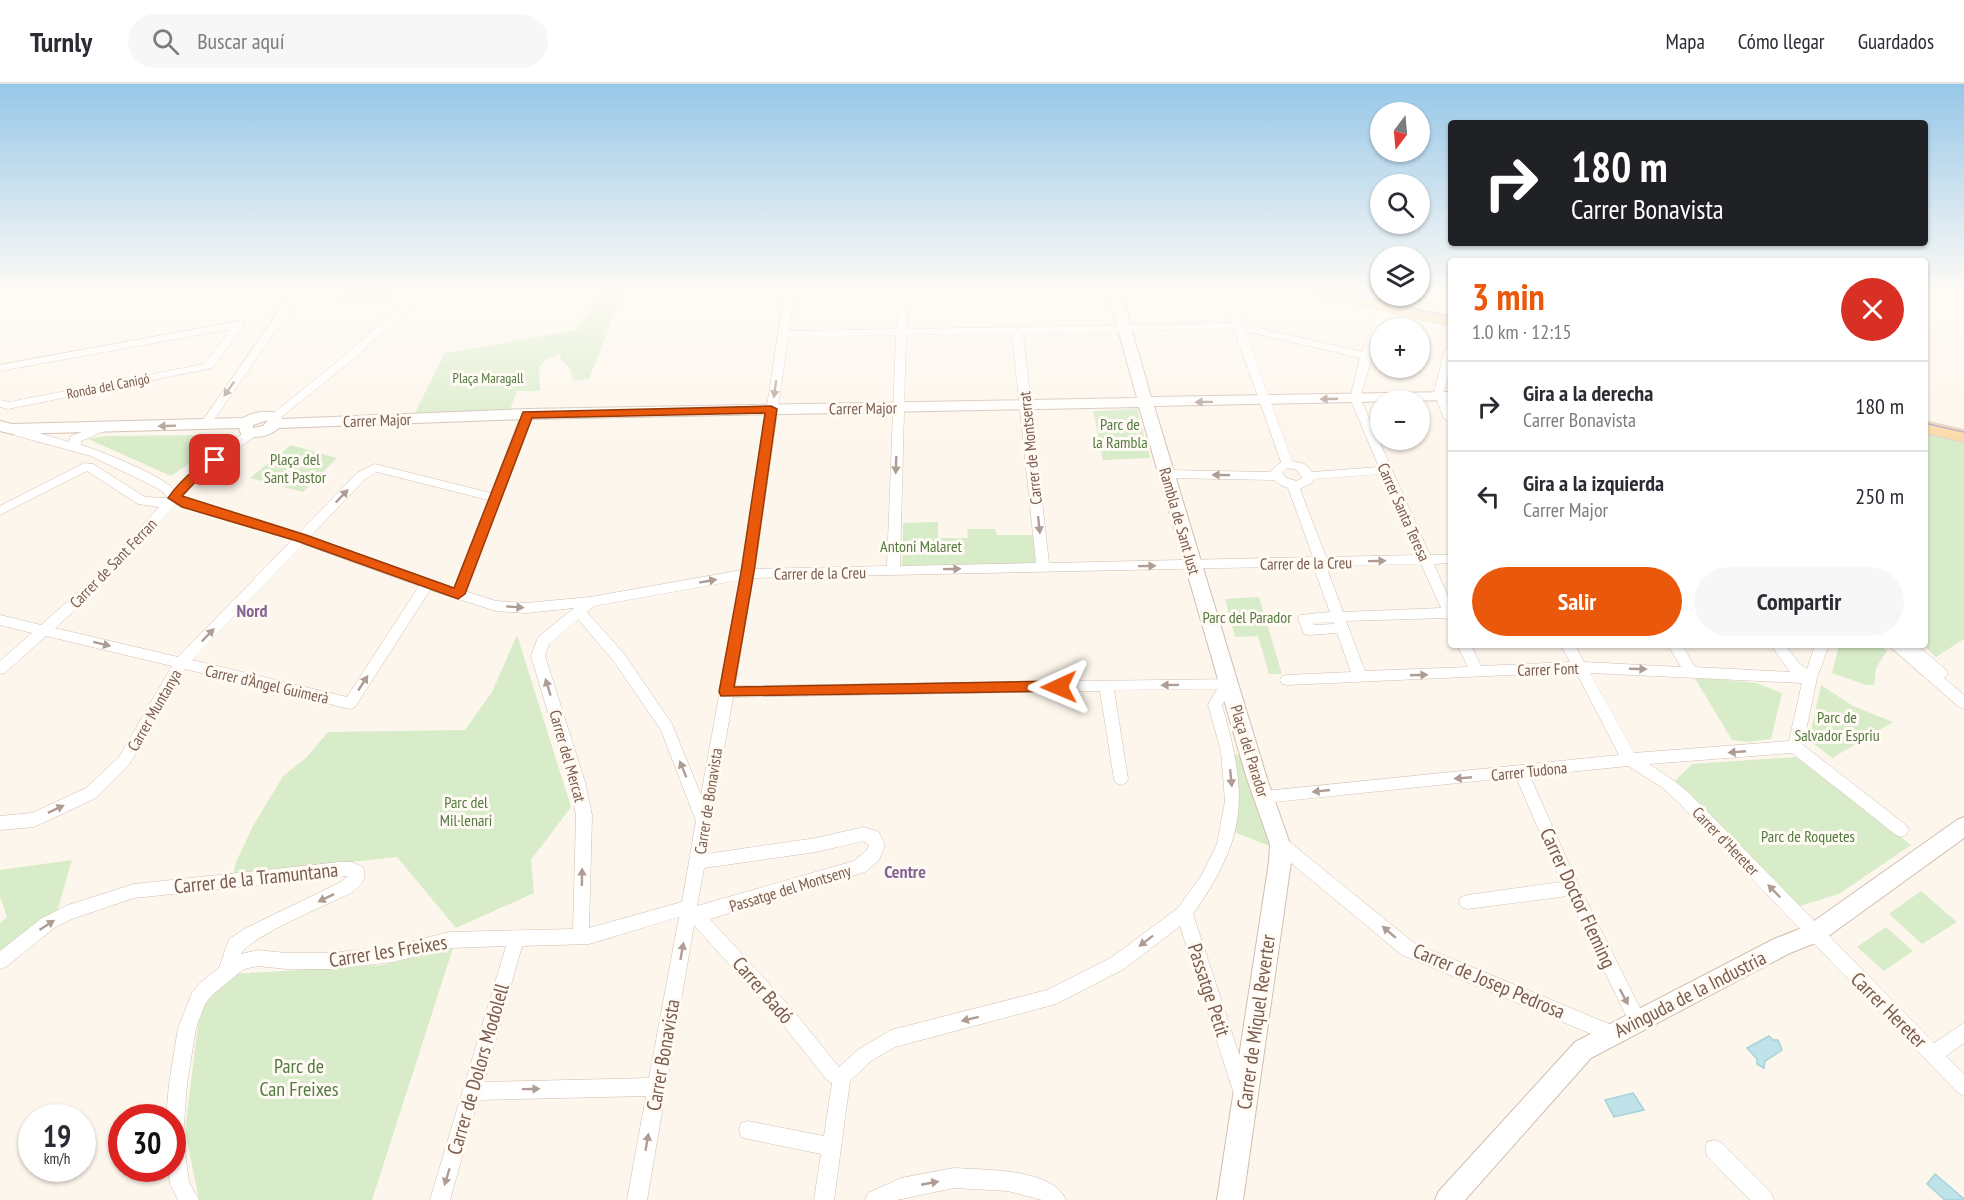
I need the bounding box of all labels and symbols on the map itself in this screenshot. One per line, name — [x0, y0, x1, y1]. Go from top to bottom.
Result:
north arrow — [1370, 102, 1430, 162]
street label: Ronda del Canigó — [65, 369, 151, 403]
park label: Plaça Maragall — [453, 369, 524, 387]
one-way arrow — [770, 379, 779, 398]
one-way arrow — [224, 381, 235, 398]
street label: Carrer de Montserrat — [1014, 390, 1046, 506]
one-way arrow — [1320, 394, 1339, 404]
street label: Carrer Major — [829, 397, 898, 419]
one-way arrow — [1195, 397, 1214, 406]
street label: Carrer Major — [343, 409, 412, 431]
park label: Parc de la Rambla — [1092, 414, 1148, 452]
one-way arrow — [157, 421, 176, 430]
pin — [189, 434, 240, 485]
park label: Plaça del Sant Pastor — [264, 449, 327, 487]
one-way arrow — [892, 456, 901, 475]
street label: Carrer Santa Teresa — [1373, 460, 1435, 564]
street label: Rambla de Sant Just — [1155, 465, 1205, 577]
one-way arrow — [1212, 470, 1231, 480]
one-way arrow — [335, 489, 349, 504]
street label: Carrer de Sant Ferran — [65, 514, 161, 612]
one-way arrow — [1034, 516, 1044, 535]
park label: Antoni Malaret — [880, 536, 962, 556]
street label: Carrer de la Creu — [1260, 552, 1352, 574]
one-way arrow — [1367, 556, 1386, 566]
one-way arrow — [1137, 561, 1156, 570]
street label: Carrer de la Creu — [774, 562, 866, 584]
one-way arrow — [942, 565, 961, 574]
one-way arrow — [698, 576, 717, 585]
district label: Nord — [236, 599, 268, 622]
one-way arrow — [505, 602, 524, 612]
park label: Parc del Parador — [1202, 607, 1292, 627]
one-way arrow — [201, 627, 215, 642]
one-way arrow — [93, 640, 111, 650]
position arrow — [1027, 655, 1091, 719]
street label: Carrer Font — [1517, 658, 1580, 680]
street label: Carrer d'Àngel Guimerà — [203, 660, 331, 708]
one-way arrow — [1628, 665, 1647, 674]
street label: Carrer Muntanya — [123, 666, 185, 754]
one-way arrow — [1409, 670, 1428, 679]
one-way arrow — [357, 675, 368, 691]
one-way arrow — [543, 678, 552, 696]
one-way arrow — [1161, 680, 1180, 689]
street label: Plaça del Parador — [1226, 702, 1274, 800]
park label: Parc de Salvador Espriu — [1794, 707, 1880, 745]
street label: Carrer del Mercat — [545, 708, 591, 805]
street label: Carrer de Bonavista — [690, 746, 726, 856]
one-way arrow — [1727, 747, 1746, 757]
street label: Carrer Tudona — [1490, 757, 1568, 785]
one-way arrow — [678, 760, 687, 778]
one-way arrow — [1226, 768, 1236, 787]
one-way arrow — [1453, 773, 1472, 783]
one-way arrow — [1312, 786, 1331, 796]
park label: Parc del Mil·lenari — [440, 792, 492, 830]
street label: Carrer d'Hereter — [1688, 802, 1764, 880]
one-way arrow — [48, 805, 65, 814]
street label: Carrer Doctor Fleming — [1534, 824, 1622, 972]
park label: Parc de Roquetes — [1761, 826, 1855, 846]
street label: Carrer de la Tramuntana — [173, 856, 339, 900]
street label: Passatge del Montseny — [727, 860, 853, 916]
district label: Centre — [884, 860, 926, 883]
one-way arrow — [578, 867, 587, 886]
one-way arrow — [1767, 884, 1781, 899]
one-way arrow — [317, 893, 334, 902]
one-way arrow — [38, 920, 55, 931]
one-way arrow — [1382, 926, 1397, 939]
street label: Carrer les Freixes — [327, 929, 449, 973]
street label: Carrer de Miquel Reverter — [1231, 932, 1281, 1111]
one-way arrow — [1139, 935, 1155, 947]
street label: Carrer de Josep Pedrosa — [1409, 937, 1569, 1025]
street label: Passatge Petit — [1182, 940, 1236, 1040]
one-way arrow — [678, 941, 687, 960]
street label: Avinguda de la Industria — [1610, 945, 1770, 1043]
street label: Carrer Badó — [727, 951, 799, 1029]
street label: Carrer Hereter — [1845, 966, 1933, 1054]
street label: Carrer de Dolors Modolell — [441, 980, 515, 1158]
one-way arrow — [1619, 989, 1629, 1006]
street label: Carrer Bonavista — [640, 997, 686, 1113]
one-way arrow — [961, 1015, 979, 1025]
park label: Parc de Can Freixes — [259, 1053, 339, 1102]
one-way arrow — [522, 1085, 541, 1094]
speed limit sign: 30 — [108, 1104, 186, 1182]
one-way arrow — [643, 1133, 652, 1152]
one-way arrow — [442, 1168, 451, 1186]
one-way arrow — [921, 1178, 940, 1187]

